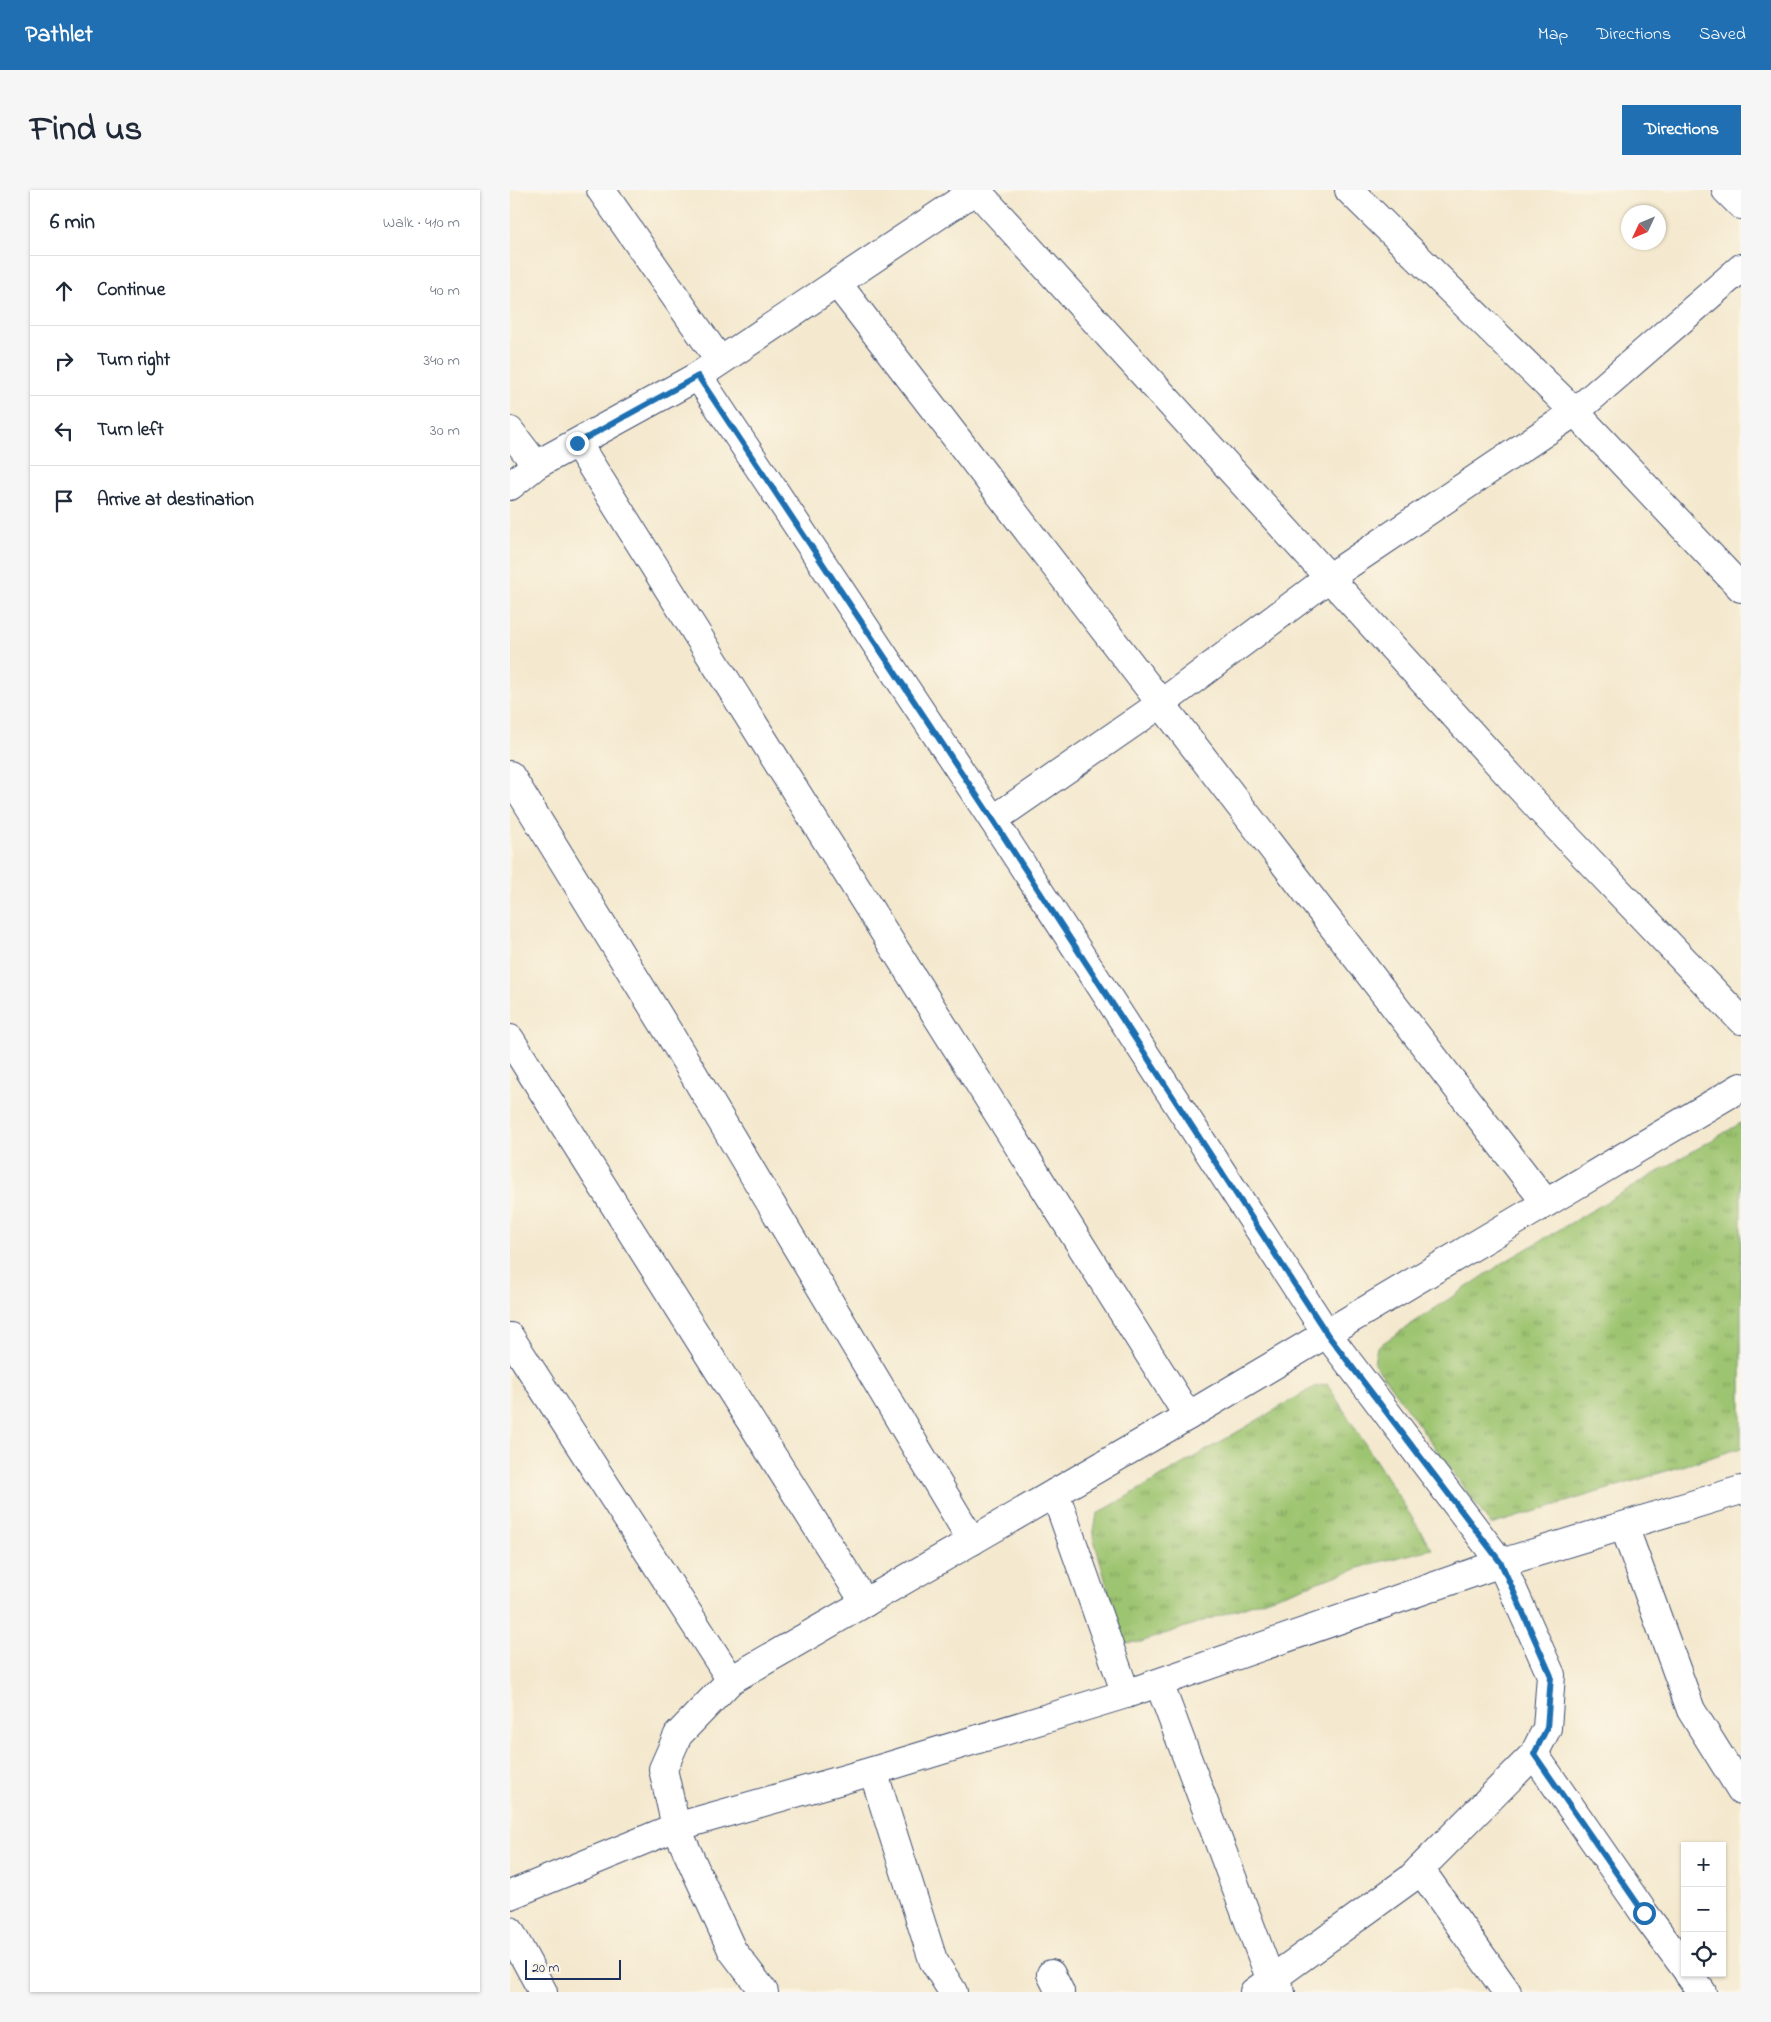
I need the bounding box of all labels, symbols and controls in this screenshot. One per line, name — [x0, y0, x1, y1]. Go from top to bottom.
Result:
text: Pathlet — [25, 18, 93, 53]
text: Map — [1538, 22, 1568, 48]
text: Directions — [1596, 22, 1671, 48]
text: Saved — [1699, 22, 1746, 48]
text: Find us — [30, 105, 142, 156]
button: Directions — [1622, 105, 1741, 155]
north arrow — [1621, 205, 1666, 250]
text: 6 min — [50, 208, 95, 238]
text: Walk · 410 m — [383, 211, 460, 235]
icon: ahead — [50, 277, 78, 305]
text: Continue — [97, 277, 165, 304]
text: 40 m — [430, 279, 460, 303]
icon: right — [50, 347, 78, 375]
text: Turn right — [97, 347, 170, 374]
text: 340 m — [423, 349, 460, 373]
icon: left — [50, 417, 78, 445]
text: Turn left — [97, 417, 164, 444]
text: 30 m — [430, 419, 460, 443]
route end — [566, 432, 589, 455]
icon: arrive — [50, 487, 78, 515]
text: Arrive at destination — [97, 487, 254, 514]
map controls — [1681, 1842, 1726, 1977]
button: + — [1681, 1842, 1726, 1887]
button: − — [1681, 1887, 1726, 1932]
route start — [1633, 1902, 1656, 1925]
button: locate — [1681, 1932, 1726, 1977]
scale bar — [525, 1957, 621, 1980]
text: 20 m — [532, 1958, 559, 1979]

